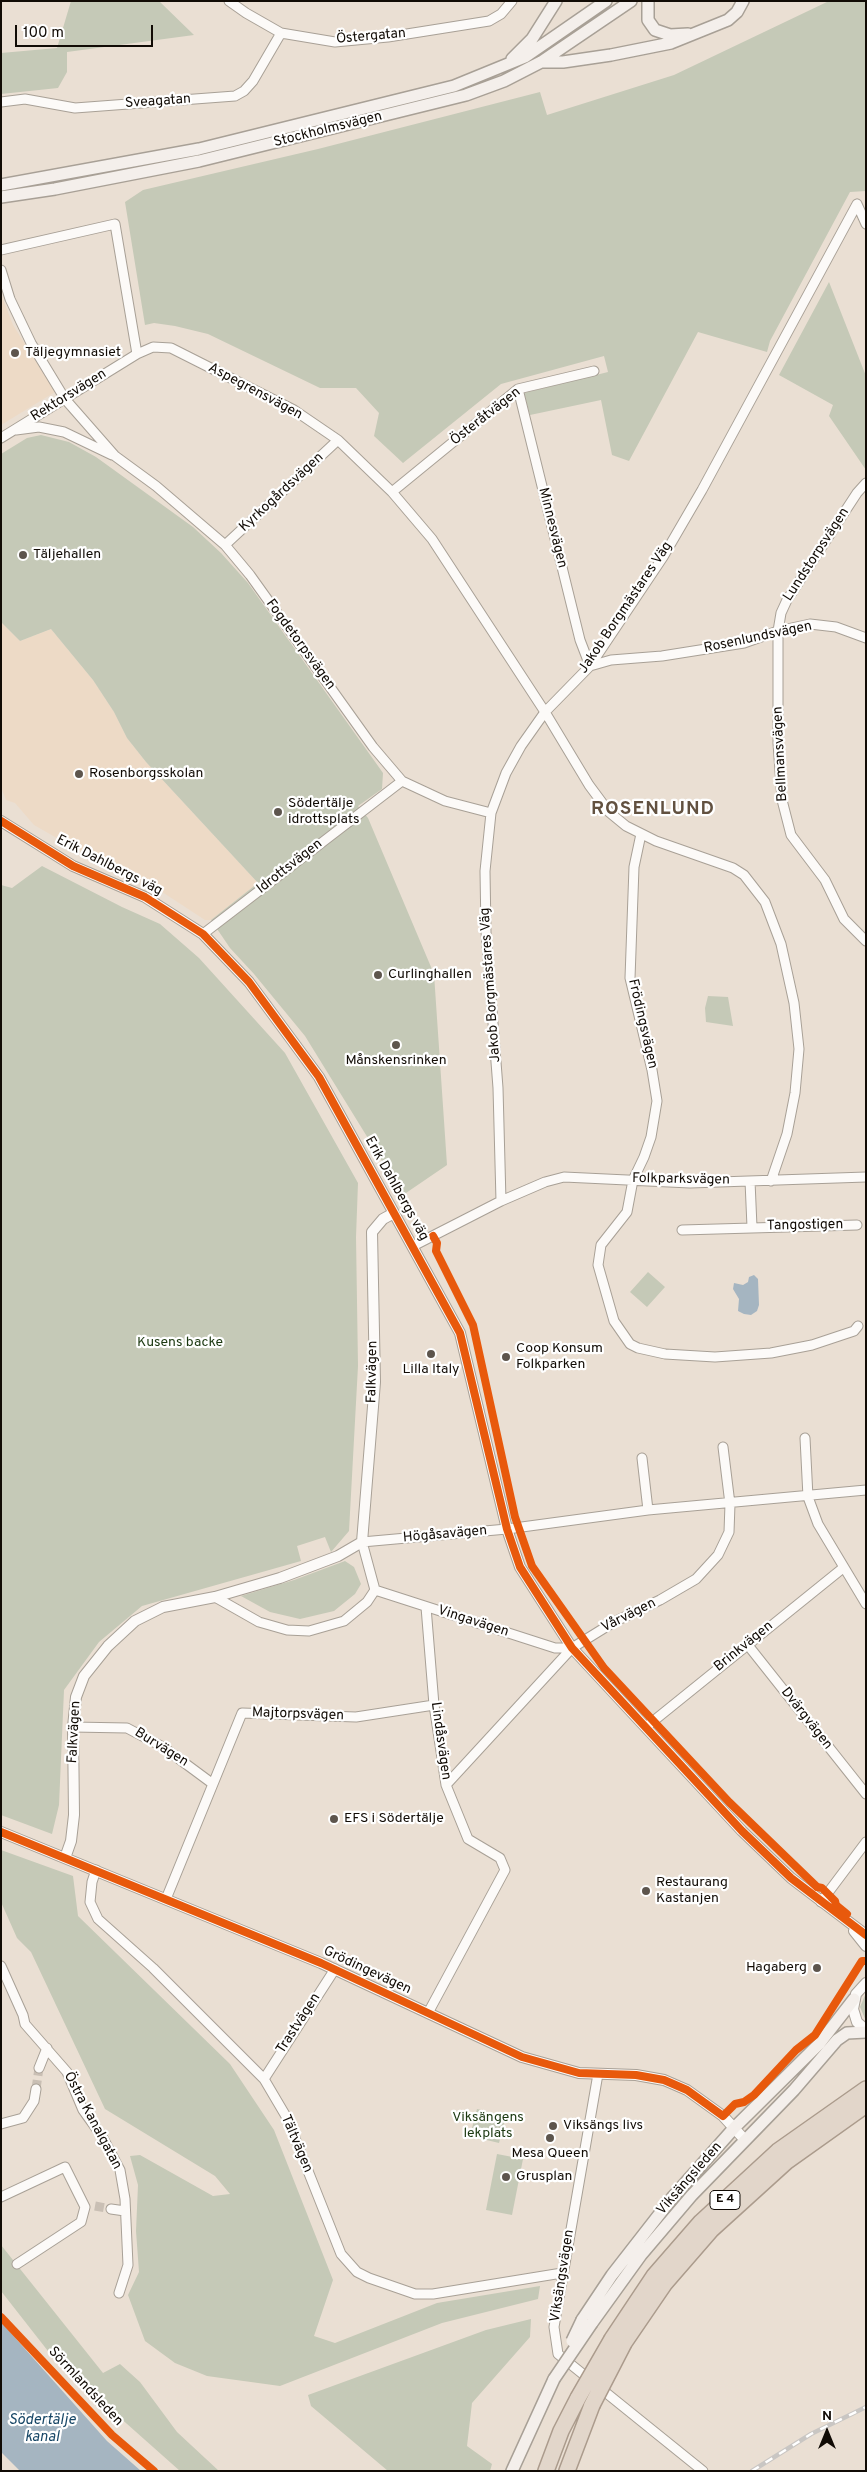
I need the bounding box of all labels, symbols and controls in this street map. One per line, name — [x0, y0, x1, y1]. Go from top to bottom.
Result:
scale bar — [18, 15, 155, 47]
text: 100 m — [23, 24, 64, 43]
street label: Östergatan — [335, 26, 407, 48]
street label: Sveagatan — [125, 91, 191, 113]
street label: Stockholmsvägen — [272, 108, 384, 152]
place label: Täljegymnasiet — [25, 345, 121, 361]
marker: Täljegymnasiet — [9, 347, 21, 359]
street label: Aspegrensvägen — [205, 360, 305, 424]
street label: Rektorsvägen — [28, 366, 110, 426]
street label: Österåtvägen — [448, 384, 524, 450]
street label: Kyrkogårdsvägen — [236, 450, 328, 536]
street label: Minnesvägen — [534, 486, 570, 570]
street label: Lundstorpsvägen — [780, 505, 854, 605]
street label: Jakob Borgmästares Väg — [576, 539, 676, 677]
place label: Täljehallen — [33, 547, 101, 563]
marker: Täljehallen — [17, 549, 29, 561]
street label: Fogdetorpsvägen — [262, 596, 338, 694]
street label: Rosenlundsvägen — [702, 618, 814, 658]
street label: Bellmansvägen — [770, 706, 792, 802]
place label: Rosenborgsskolan — [89, 766, 203, 782]
marker: Rosenborgsskolan — [73, 768, 85, 780]
place label: Södertälje idrottsplats — [288, 796, 359, 829]
district label: ROSENLUND — [590, 799, 716, 821]
marker: Södertälje idrottsplats — [272, 806, 284, 818]
street label: Erik Dahlbergs väg — [53, 832, 165, 900]
street label: Idrottsvägen — [254, 836, 326, 898]
street label: Jakob Borgmästares Väg — [477, 907, 505, 1063]
place label: Curlinghallen — [388, 967, 472, 983]
marker: Curlinghallen — [372, 969, 384, 981]
street label: Frödingsvägen — [624, 977, 660, 1071]
marker: Månskensrinken — [390, 1039, 402, 1051]
place label: Månskensrinken — [345, 1053, 447, 1069]
street label: Erik Dahlbergs väg — [360, 1134, 432, 1244]
street label: Folkparksvägen — [632, 1171, 730, 1189]
street label: Tangostigen — [766, 1217, 844, 1235]
park label: Kusens backe — [137, 1335, 223, 1351]
street label: Falkvägen — [364, 1341, 382, 1403]
place label: Coop Konsum Folkparken — [516, 1341, 603, 1374]
marker: Lilla Italy — [425, 1348, 437, 1360]
marker: Coop Konsum Folkparken — [500, 1351, 512, 1363]
place label: Lilla Italy — [403, 1362, 459, 1378]
street label: Högåsavägen — [402, 1523, 488, 1547]
street label: Vårvägen — [599, 1595, 659, 1637]
street label: Vingavägen — [435, 1603, 511, 1641]
street label: Brinkvägen — [711, 1618, 777, 1676]
street label: Dvärgvägen — [776, 1685, 836, 1753]
street label: Falkvägen — [65, 1700, 85, 1764]
street label: Lindåsvägen — [426, 1701, 454, 1781]
street label: Majtorpsvägen — [252, 1705, 344, 1725]
street label: Burvägen — [131, 1725, 191, 1771]
place label: EFS i Södertälje — [344, 1811, 444, 1827]
marker: EFS i Södertälje — [328, 1813, 340, 1825]
place label: Restaurang Kastanjen — [656, 1875, 728, 1908]
marker: Restaurang Kastanjen — [640, 1885, 652, 1897]
street label: Grödingevägen — [320, 1943, 414, 1999]
place label: Hagaberg — [746, 1960, 807, 1976]
marker: Hagaberg — [811, 1962, 823, 1974]
street label: Trastvägen — [273, 1991, 325, 2057]
street label: Östra Kanalgatan — [59, 2069, 125, 2173]
park label: Viksängens lekplats — [452, 2110, 524, 2142]
street label: Tältvägen — [276, 2113, 316, 2175]
place label: Viksängs livs — [563, 2118, 643, 2134]
marker: Viksängs livs — [547, 2120, 559, 2132]
marker: Mesa Queen — [544, 2132, 556, 2144]
street label: Viksängsleden — [654, 2139, 726, 2219]
place label: Mesa Queen — [511, 2146, 589, 2162]
place label: Grusplan — [516, 2169, 572, 2185]
marker: Grusplan — [500, 2171, 512, 2183]
road number: E 4 — [710, 2190, 740, 2210]
street label: Viksängsvägen — [547, 2228, 579, 2324]
street label: Sörmlandsleden — [44, 2344, 126, 2430]
north arrow — [802, 2407, 852, 2457]
text: N — [822, 2408, 832, 2425]
water label: Södertälje kanal — [8, 2412, 76, 2447]

